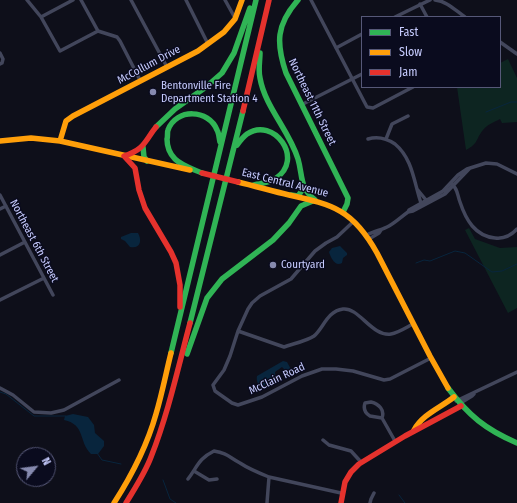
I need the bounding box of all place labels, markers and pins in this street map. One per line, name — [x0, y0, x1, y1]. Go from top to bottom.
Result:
place label: Bentonville Fire Department Station 4 — [161, 79, 258, 105]
marker: Bentonville Fire Department Station 4 — [148, 87, 158, 97]
place label: Courtyard — [281, 258, 325, 272]
marker: Courtyard — [268, 260, 278, 270]

